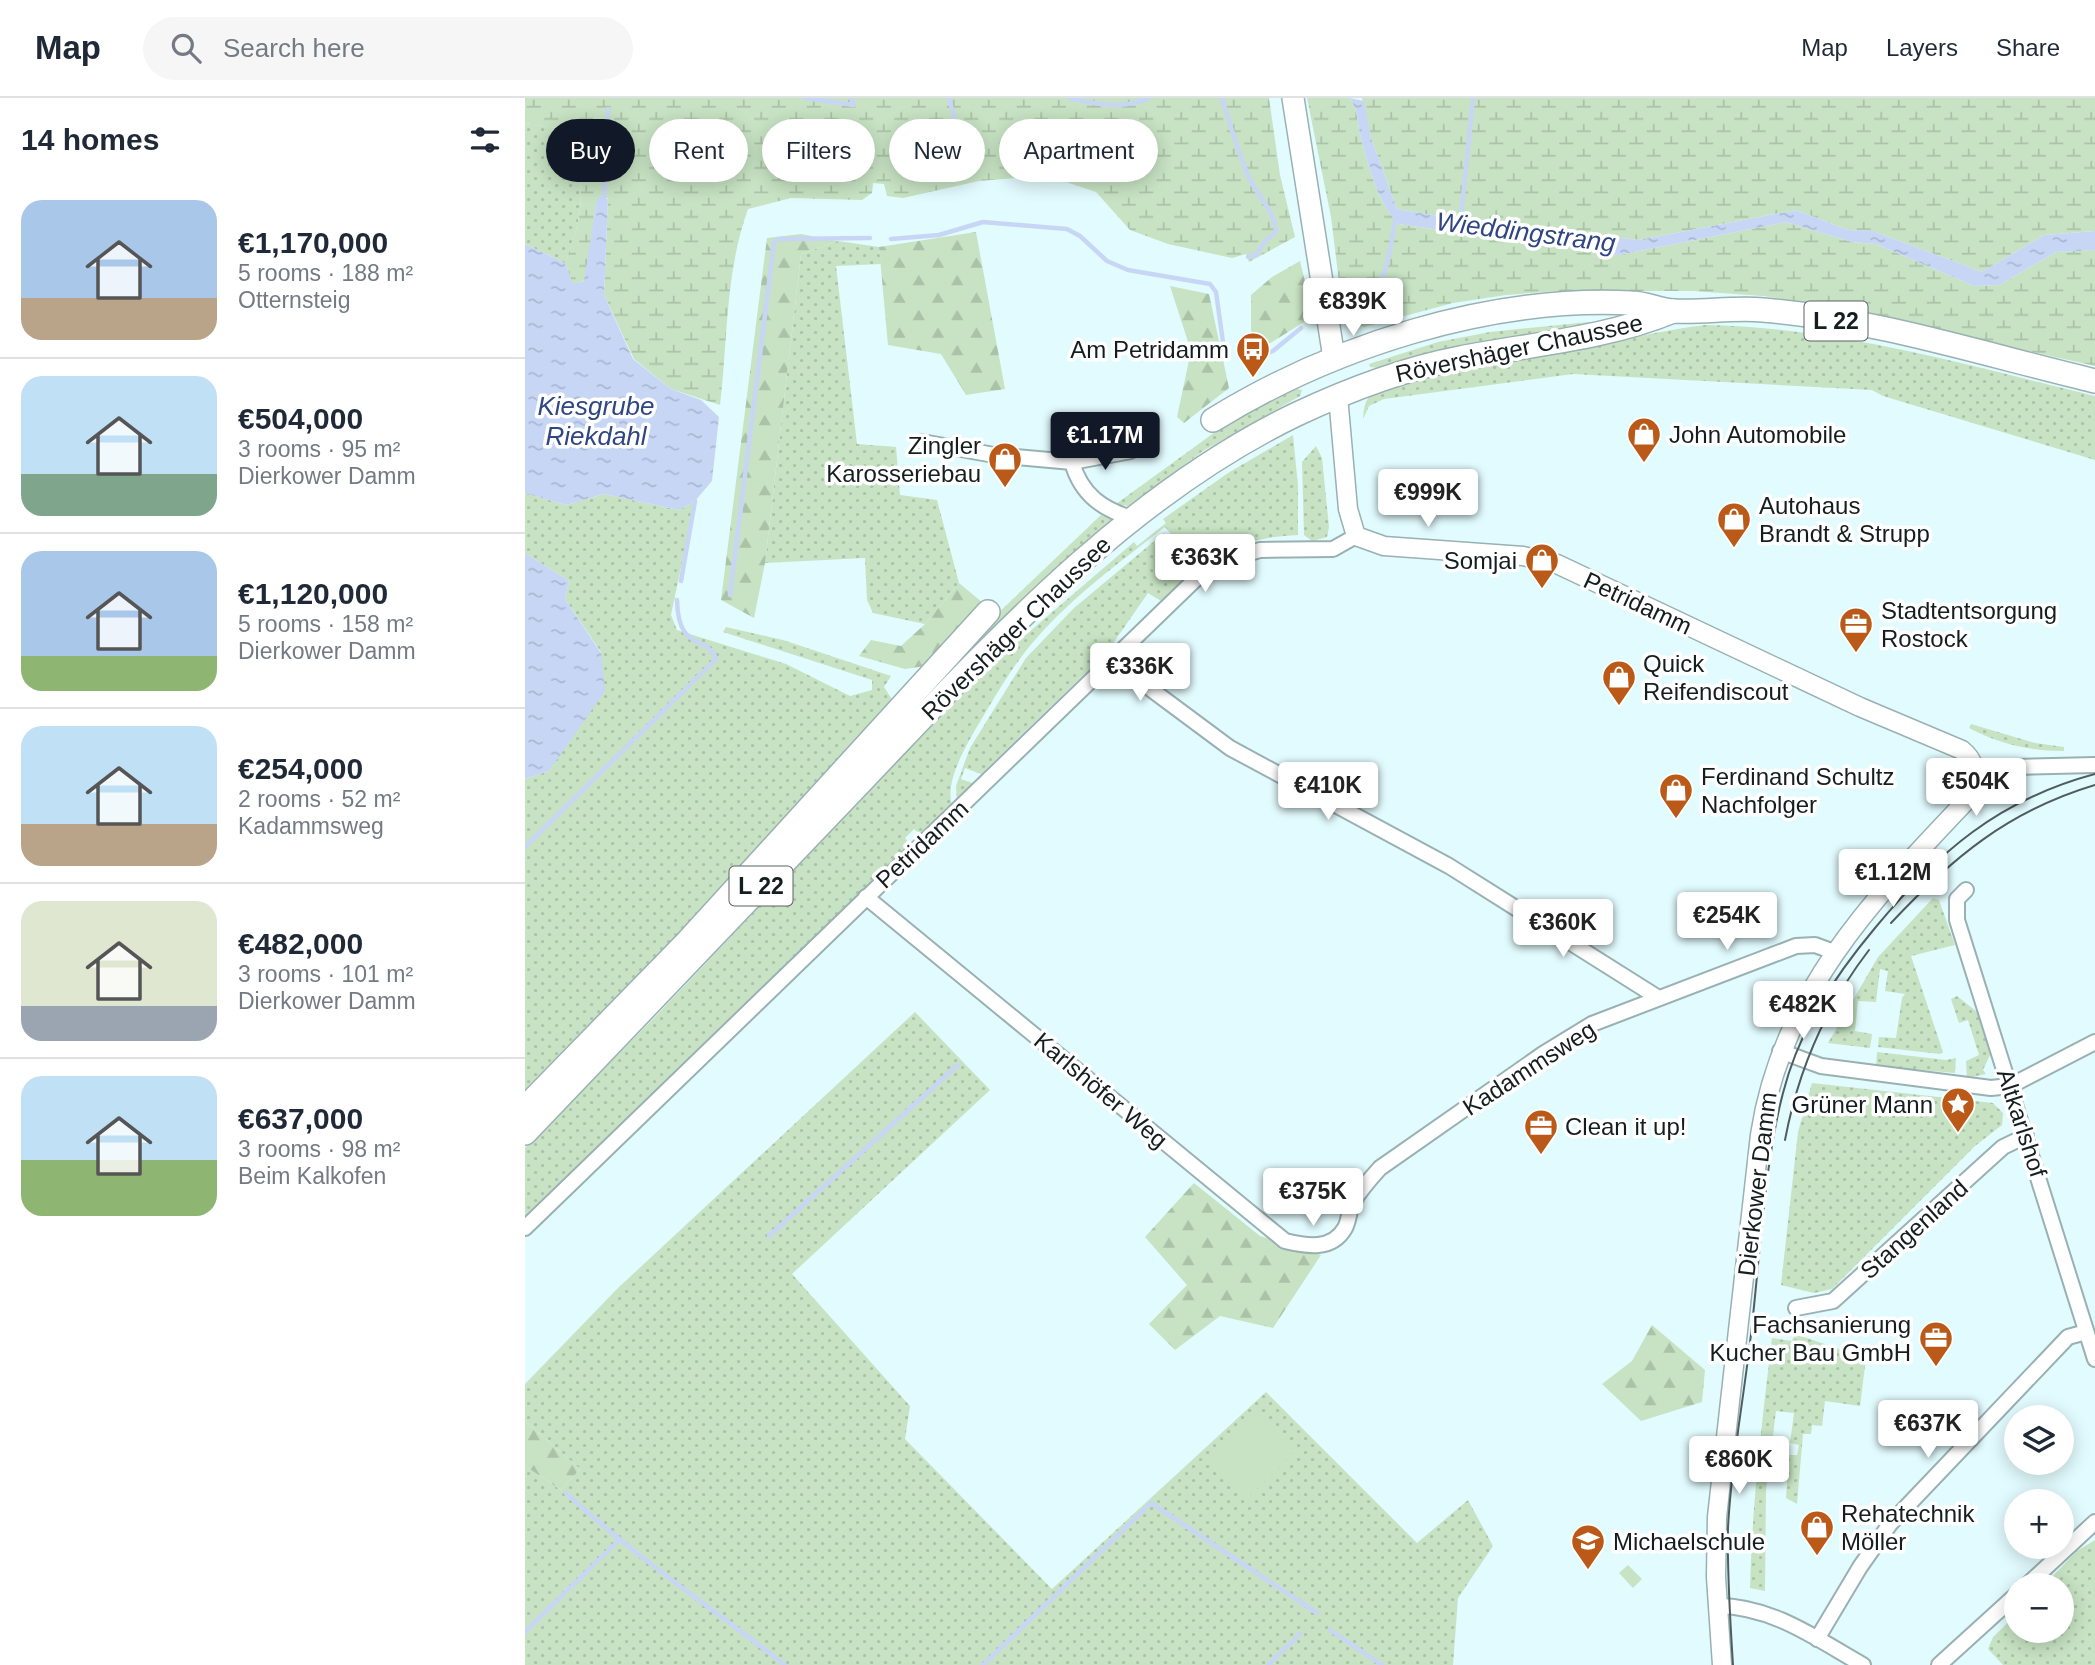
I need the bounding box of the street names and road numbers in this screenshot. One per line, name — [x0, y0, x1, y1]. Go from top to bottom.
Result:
road number: L 22 — [1805, 302, 1867, 341]
street label: Rövershäger Chaussee — [1393, 309, 1645, 387]
street label: Rövershäger Chaussee — [916, 531, 1116, 725]
street label: Petridamm — [1580, 566, 1696, 640]
street label: Petridamm — [870, 795, 974, 893]
road number: L 22 — [729, 866, 793, 906]
street label: Kadammsweg — [1458, 1015, 1600, 1121]
street label: Karlshöfer Weg — [1029, 1027, 1173, 1153]
street label: Altkarlshof — [1992, 1066, 2052, 1181]
street label: Dierkower Damm — [1732, 1090, 1782, 1278]
street label: Stangenland — [1855, 1174, 1973, 1284]

